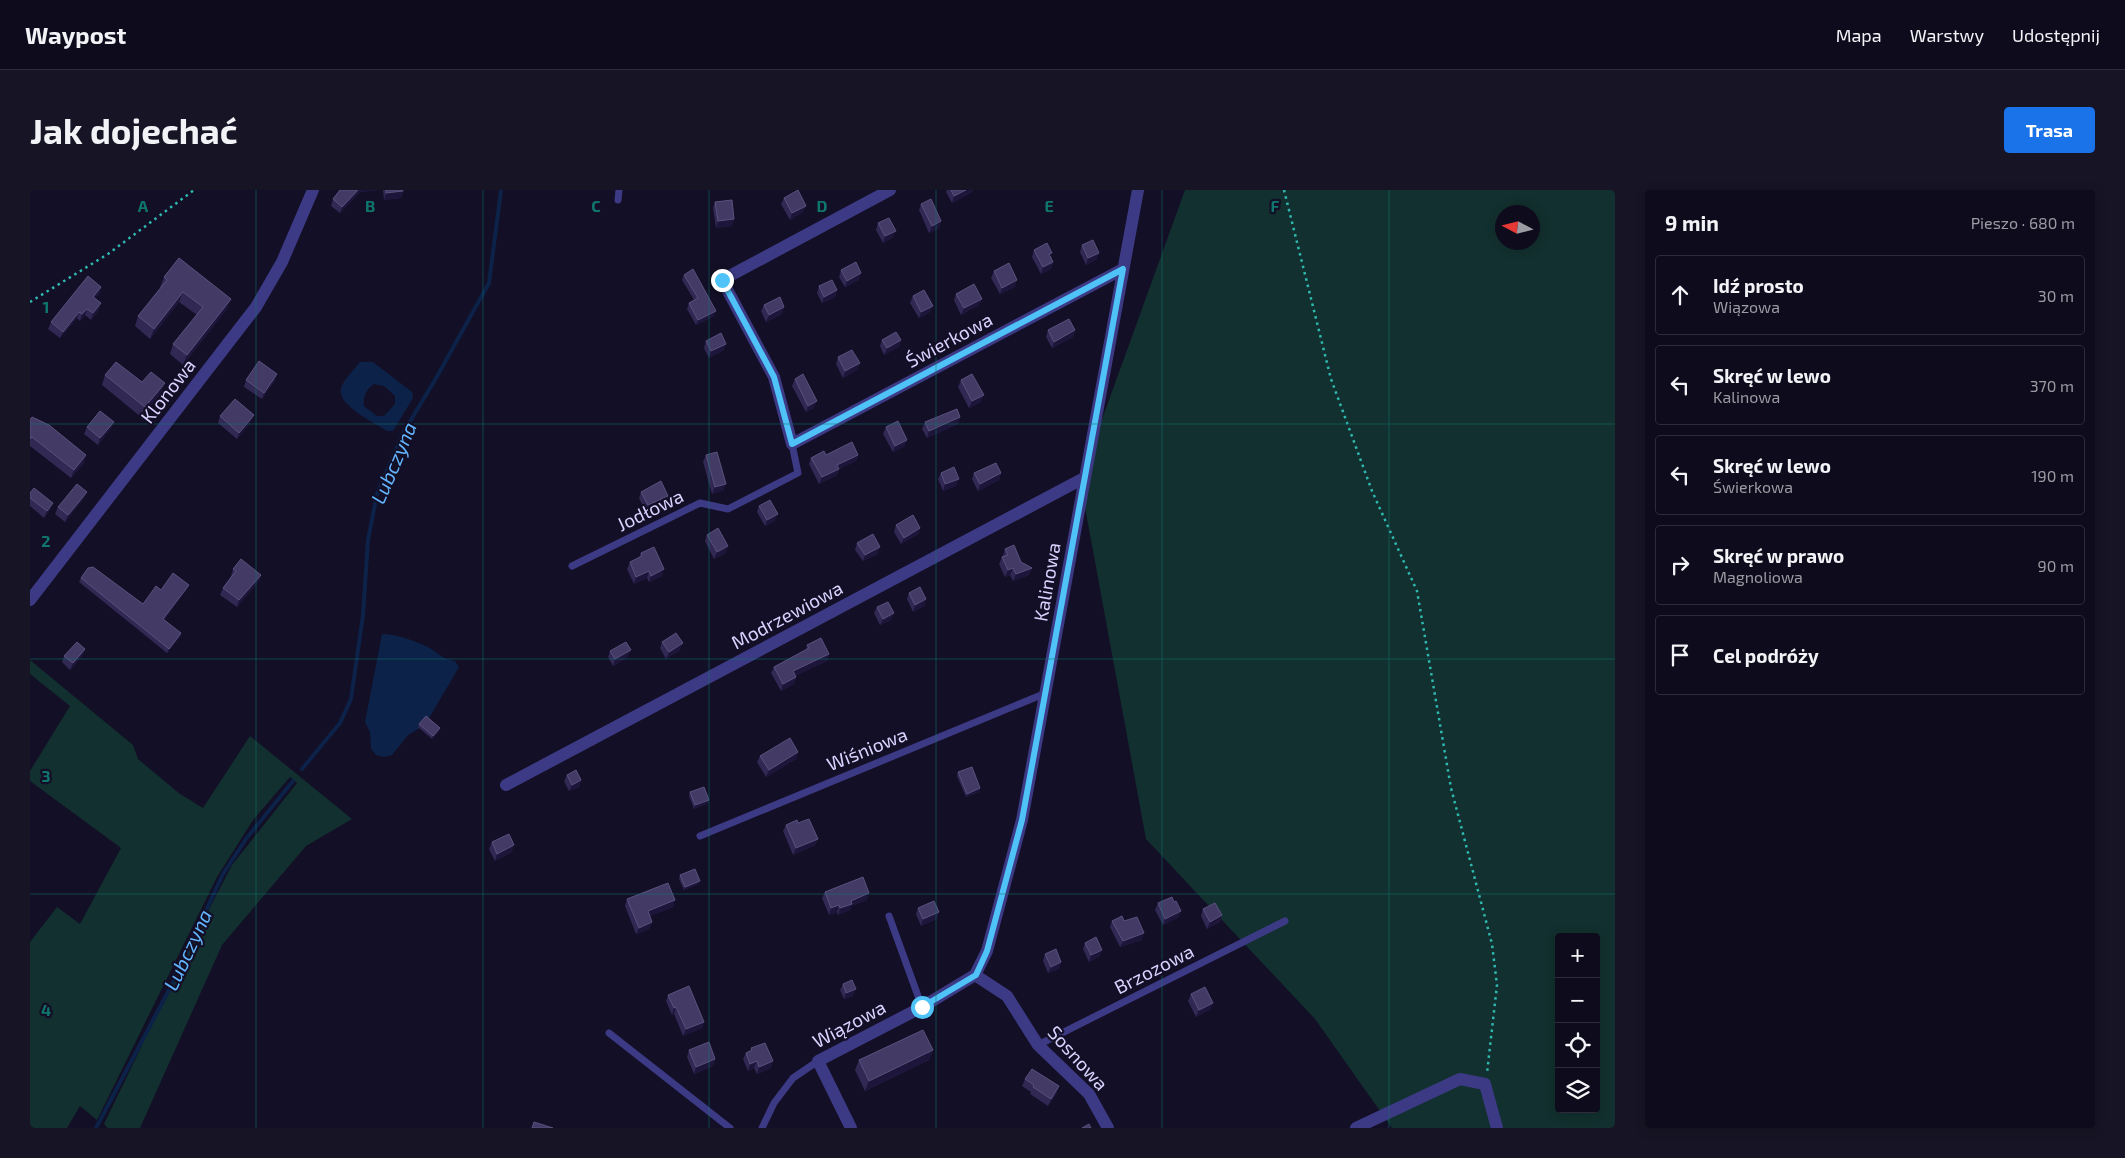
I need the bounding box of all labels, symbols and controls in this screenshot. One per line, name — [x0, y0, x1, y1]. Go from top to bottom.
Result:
text: Waypost — [25, 20, 126, 49]
text: Mapa — [1836, 24, 1882, 46]
text: Warstwy — [1910, 24, 1984, 46]
text: Udostępnij — [2012, 24, 2100, 46]
button: Trasa — [2004, 107, 2095, 153]
text: Jak dojechać — [30, 109, 238, 151]
text: A — [138, 196, 149, 215]
text: B — [365, 196, 375, 215]
text: C — [591, 196, 601, 215]
text: D — [817, 196, 828, 215]
text: E — [1044, 196, 1054, 215]
text: F — [1271, 196, 1280, 215]
north arrow — [1495, 205, 1540, 250]
text: 9 min — [1665, 210, 1719, 235]
text: Pieszo · 680 m — [1971, 213, 2075, 232]
route end — [711, 269, 734, 292]
text: Idź prosto — [1713, 274, 1804, 297]
icon: ahead — [1666, 281, 1694, 309]
text: 30 m — [2038, 286, 2074, 305]
text: 1 — [43, 297, 49, 316]
text: Wiązowa — [1713, 297, 1780, 316]
street label: Świerkowa — [901, 307, 996, 372]
street label: Klonowa — [135, 354, 200, 428]
text: Skręć w lewo — [1713, 364, 1831, 387]
icon: left — [1666, 371, 1694, 399]
text: 370 m — [2030, 376, 2074, 395]
text: Kalinowa — [1713, 387, 1780, 406]
water label: Lubczyna — [365, 418, 422, 508]
text: Skręć w lewo — [1713, 454, 1831, 477]
icon: left — [1666, 461, 1694, 489]
text: 190 m — [2031, 466, 2074, 485]
text: Świerkowa — [1713, 477, 1793, 496]
street label: Jodłowa — [613, 484, 687, 535]
text: 2 — [41, 531, 51, 550]
street label: Kalinowa — [1028, 541, 1065, 623]
text: Skręć w prawo — [1713, 544, 1844, 567]
icon: right — [1666, 551, 1694, 579]
text: 90 m — [2038, 556, 2074, 575]
text: Magnoliowa — [1713, 567, 1803, 586]
street label: Modrzewiowa — [727, 576, 846, 654]
icon: arrive — [1666, 641, 1694, 669]
text: Cel podróży — [1713, 644, 1819, 667]
street label: Wiśniowa — [823, 722, 910, 775]
text: 3 — [41, 766, 51, 785]
water label: Lubczyna — [158, 905, 217, 994]
map controls — [1555, 933, 1600, 1113]
button: + — [1555, 933, 1600, 978]
street label: Brzozowa — [1110, 939, 1197, 998]
button: − — [1555, 978, 1600, 1023]
street label: Wiązowa — [808, 995, 889, 1052]
route start — [911, 996, 934, 1019]
text: 4 — [41, 1000, 51, 1019]
street label: Sosnowa — [1043, 1021, 1113, 1095]
button: locate — [1555, 1023, 1600, 1068]
button: layers — [1555, 1068, 1600, 1113]

